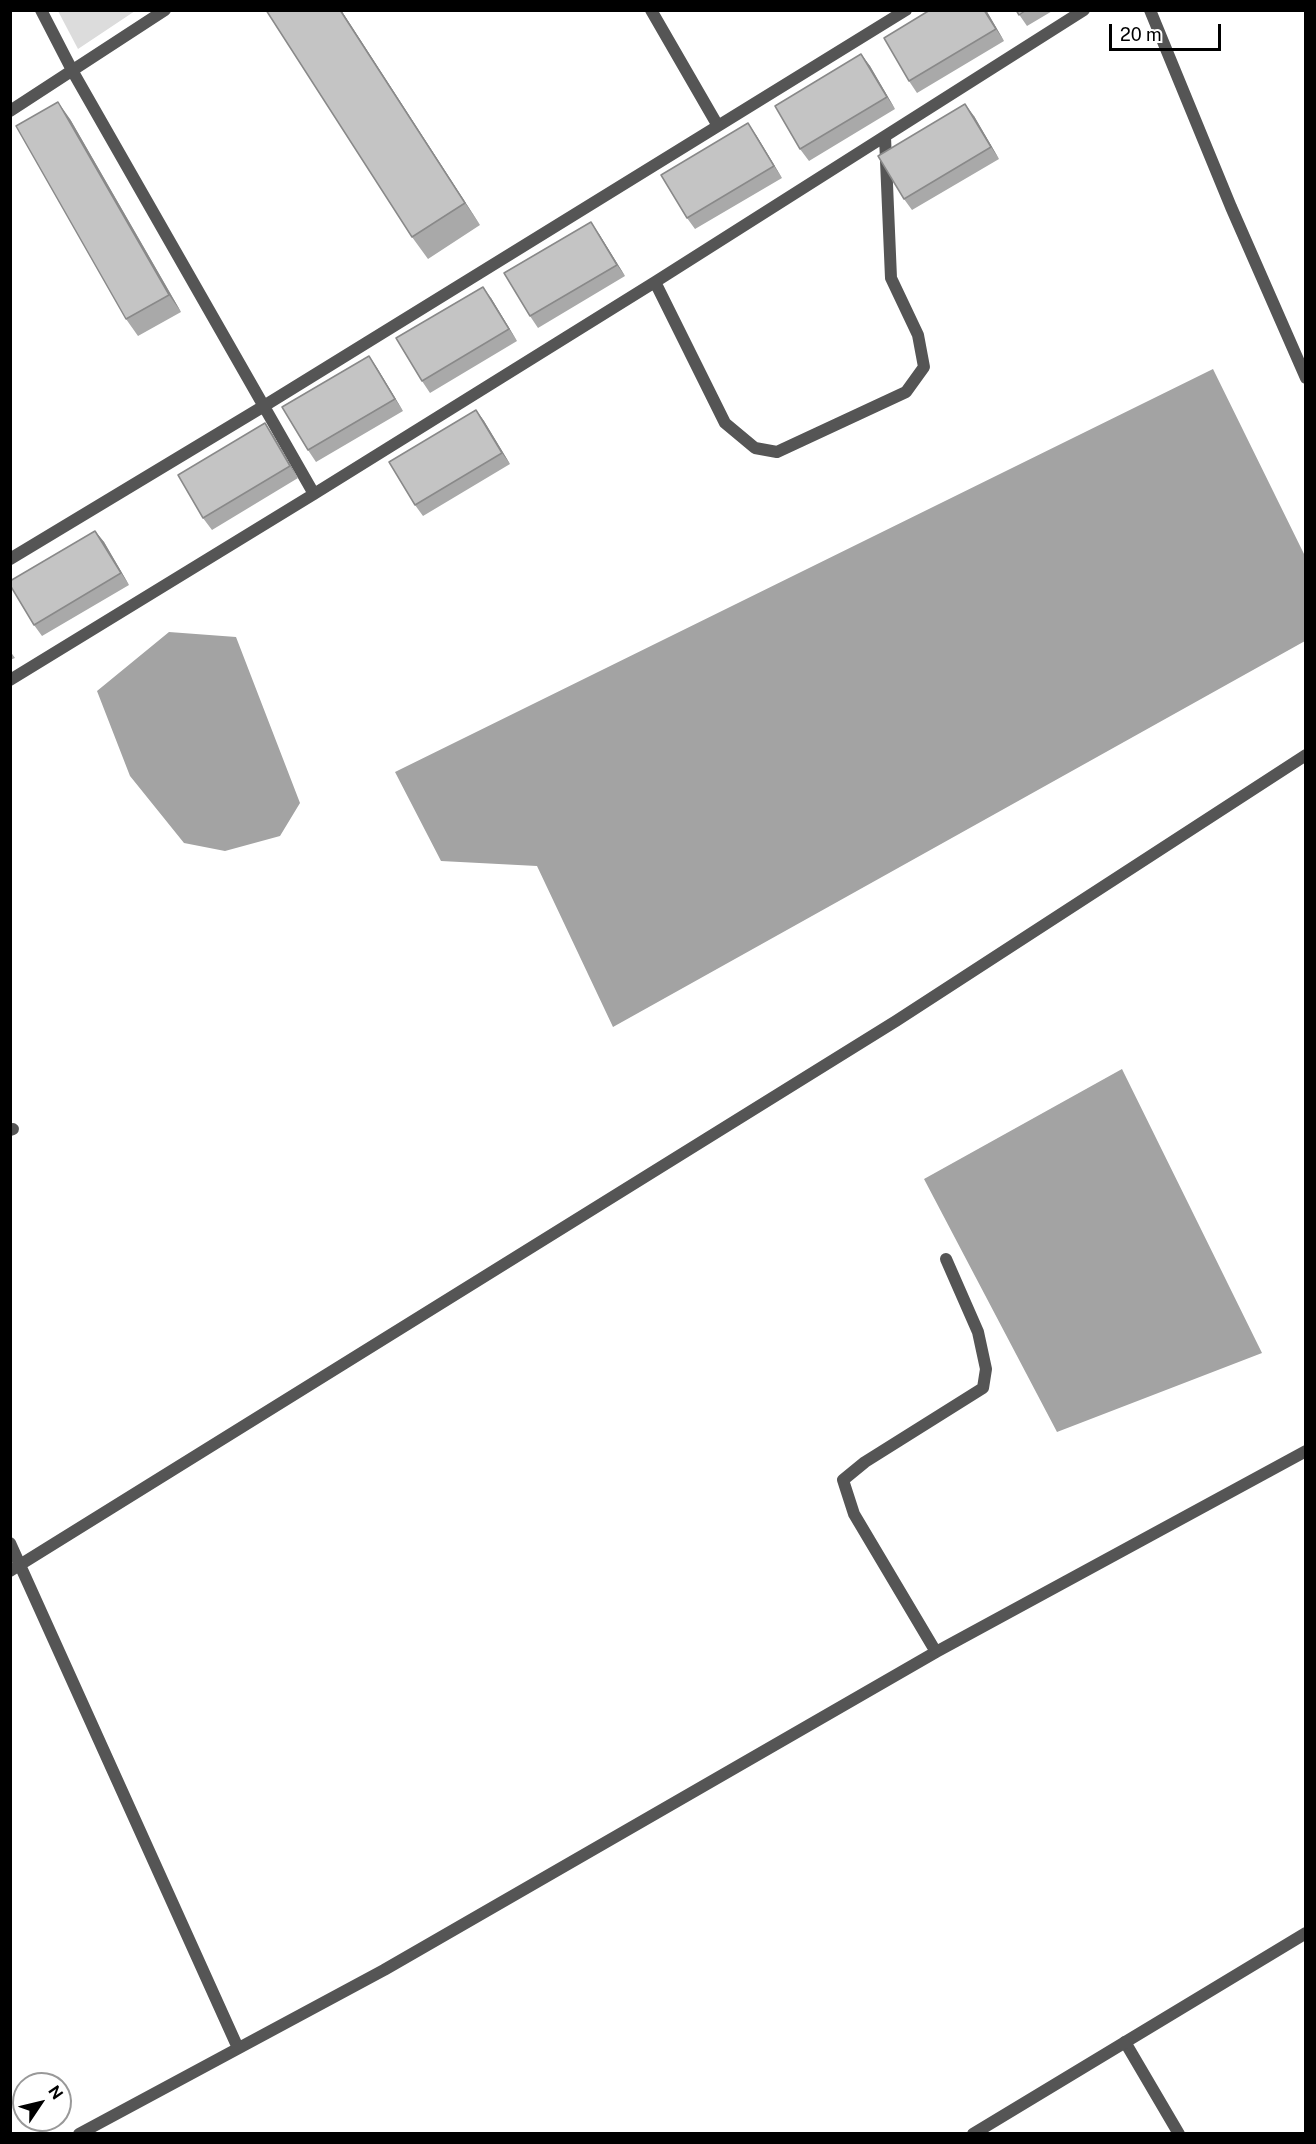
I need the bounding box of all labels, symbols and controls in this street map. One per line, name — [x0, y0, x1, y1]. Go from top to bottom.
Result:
scale bar — [1112, 12, 1224, 50]
text: 20 m — [1120, 24, 1162, 45]
north arrow — [12, 2072, 72, 2132]
text: N — [44, 2082, 67, 2103]

